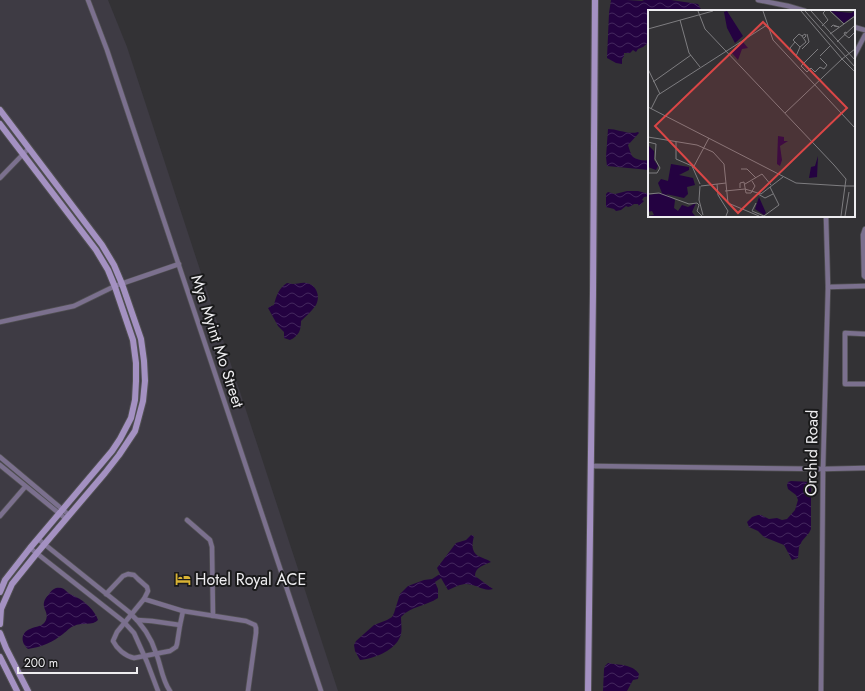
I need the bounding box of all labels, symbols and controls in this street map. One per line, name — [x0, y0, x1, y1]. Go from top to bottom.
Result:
inset map — [648, 10, 855, 217]
street label: Mya Myint Mo Street — [185, 272, 250, 411]
street label: Orchid Road — [799, 410, 824, 496]
place label: Hotel Royal ACE — [195, 568, 306, 591]
hotel icon: Hotel Royal ACE — [174, 570, 192, 588]
scale bar — [18, 649, 137, 675]
text: 200 m — [24, 654, 58, 672]

